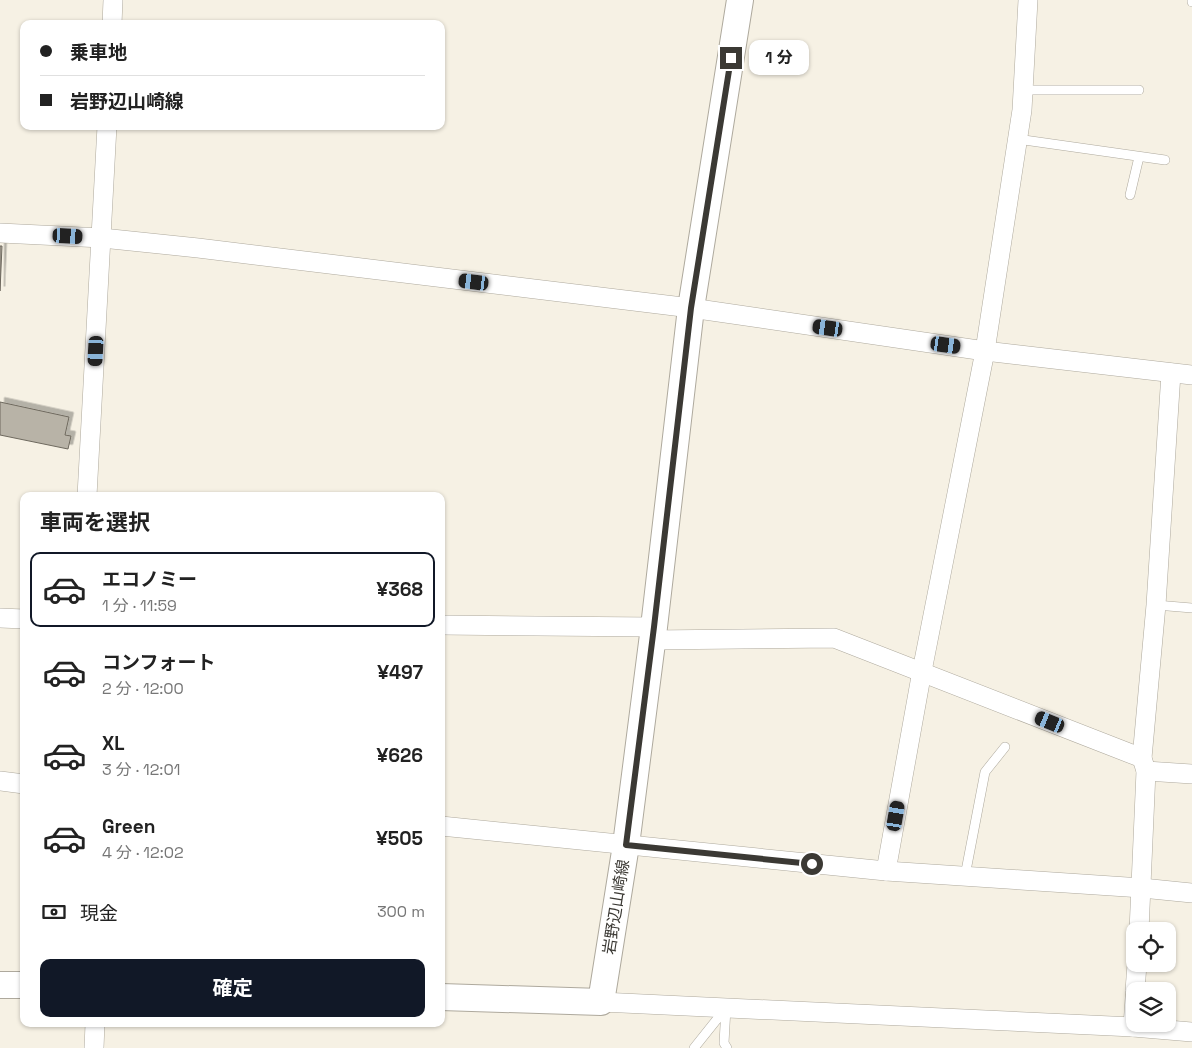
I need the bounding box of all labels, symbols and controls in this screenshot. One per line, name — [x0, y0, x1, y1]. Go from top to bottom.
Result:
text: 乗車地 — [70, 40, 127, 65]
callout: 1 分 — [748, 40, 808, 76]
route end — [720, 47, 742, 69]
text: 1 分 — [765, 47, 793, 68]
text: 岩野辺山崎線 — [70, 89, 184, 114]
car — [52, 228, 83, 244]
car — [458, 273, 489, 291]
car — [812, 318, 843, 338]
car — [930, 335, 961, 355]
car — [87, 336, 104, 366]
text: 車両を選択 — [40, 508, 150, 536]
icon: car — [42, 567, 87, 612]
text: エコノミー — [102, 567, 197, 592]
text: ¥368 — [377, 577, 423, 602]
text: 1 分 · 11:59 — [102, 595, 177, 616]
icon: car — [42, 650, 87, 695]
text: コンフォート — [102, 650, 215, 675]
text: ¥497 — [377, 660, 423, 685]
text: 2 分 · 12:00 — [102, 678, 184, 699]
car — [1033, 709, 1066, 735]
text: XL — [102, 731, 125, 756]
icon: car — [42, 733, 87, 778]
text: ¥626 — [377, 743, 423, 768]
text: 3 分 · 12:01 — [102, 759, 180, 780]
car — [886, 800, 905, 832]
text: Green — [102, 814, 155, 839]
icon: car — [42, 816, 87, 861]
text: ¥505 — [376, 826, 423, 851]
text: 4 分 · 12:02 — [102, 842, 184, 863]
route start — [801, 853, 823, 875]
street label: 岩野辺山崎線 — [598, 858, 634, 956]
icon: cash — [40, 898, 68, 926]
text: 現金 — [80, 901, 118, 926]
text: 300 m — [377, 901, 425, 922]
map controls — [1126, 922, 1176, 1032]
button: locate — [1126, 922, 1176, 972]
button: 確定 — [40, 959, 425, 1017]
button: layers — [1126, 982, 1176, 1032]

